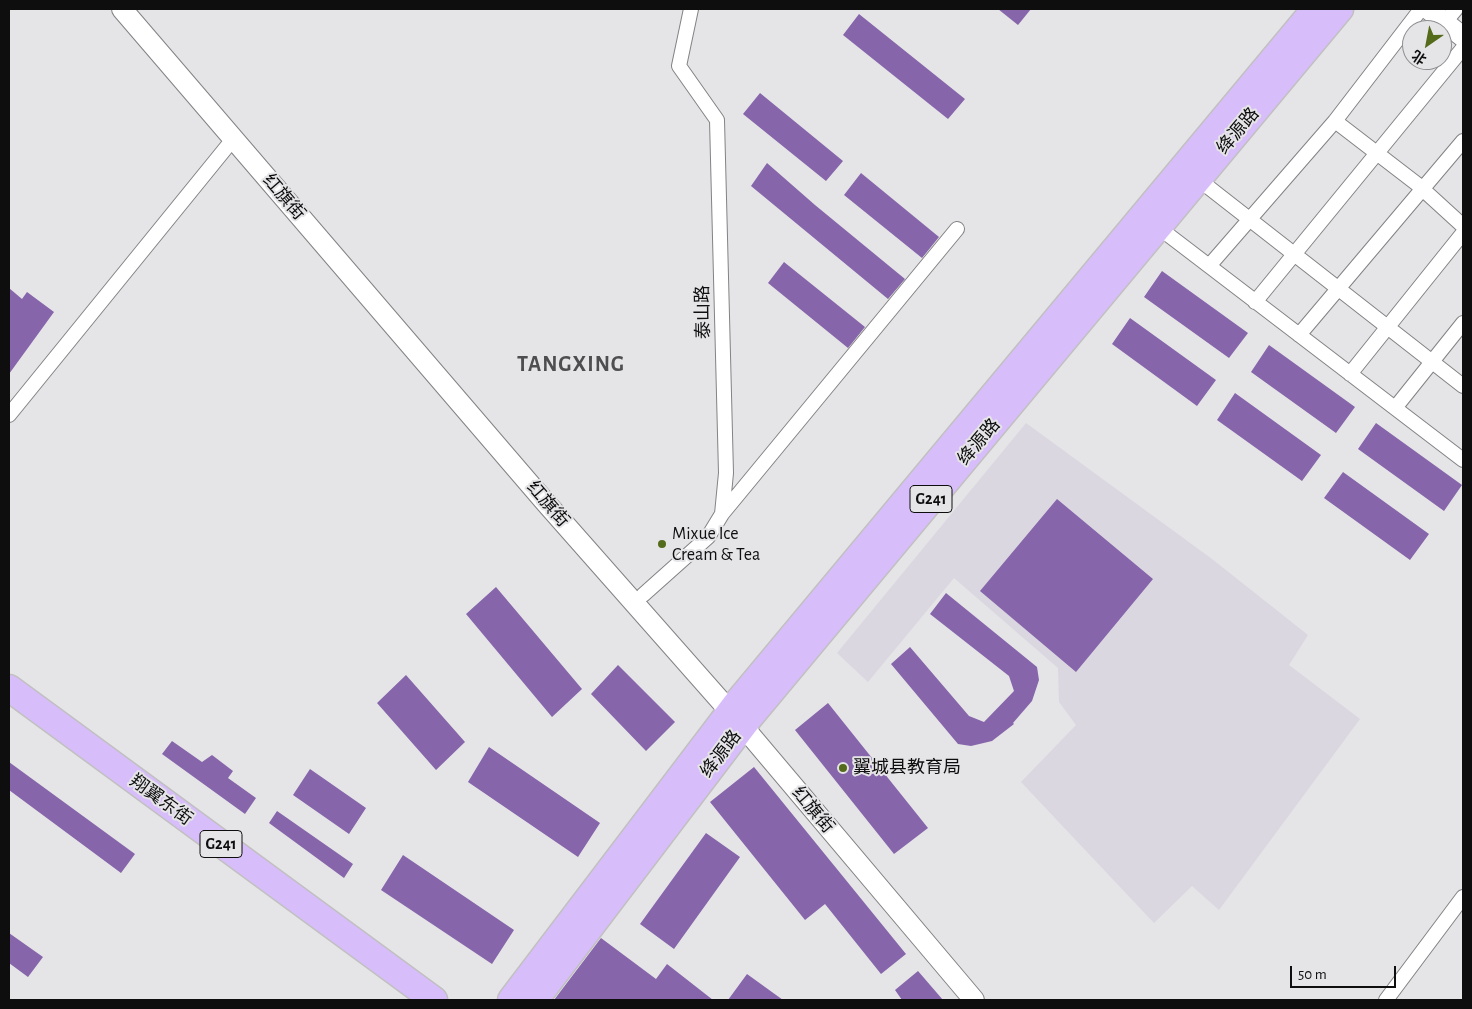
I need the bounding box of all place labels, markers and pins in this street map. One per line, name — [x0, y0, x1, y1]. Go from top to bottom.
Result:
place label: Mixue Ice Cream & Tea — [672, 523, 760, 566]
marker: Mixue Ice Cream & Tea — [656, 538, 668, 550]
place label: 翼城县教育局 — [853, 757, 961, 779]
marker: 翼城县教育局 — [837, 762, 849, 774]

